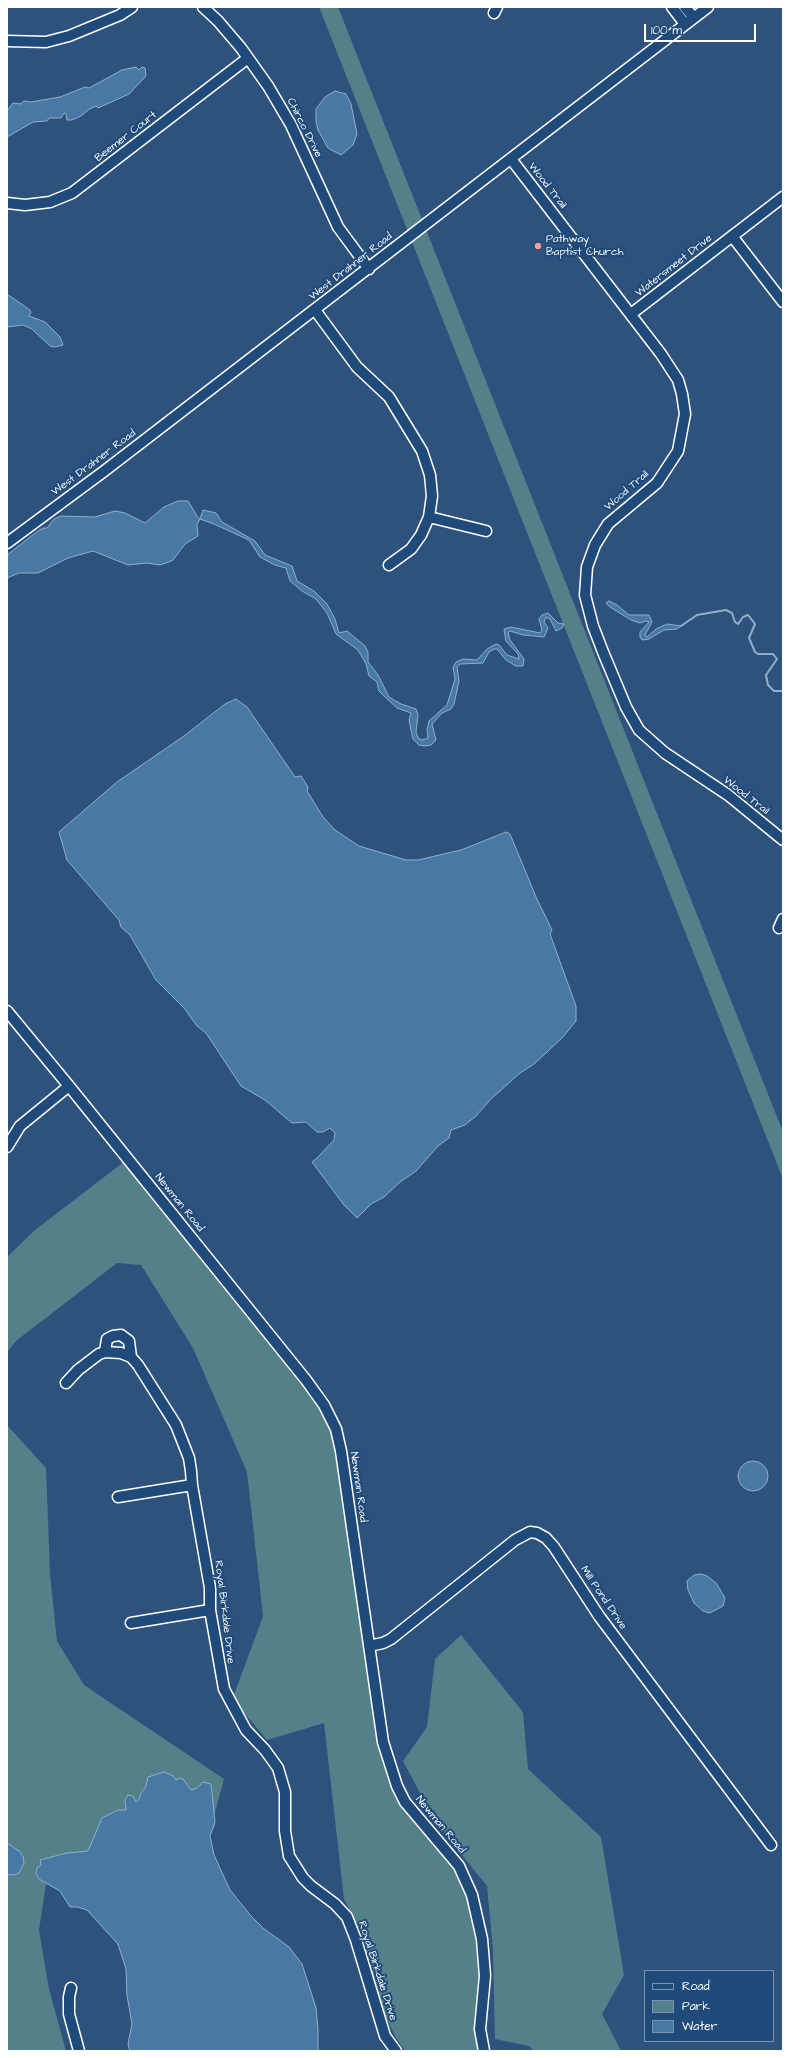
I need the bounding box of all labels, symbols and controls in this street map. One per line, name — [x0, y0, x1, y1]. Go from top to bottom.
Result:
scale bar — [646, 16, 758, 42]
text: 100 m — [651, 22, 682, 39]
street label: Chirco Drive — [283, 96, 325, 160]
street label: Beemer Court — [92, 109, 160, 165]
street label: Wood Trail — [525, 160, 569, 212]
street label: West Drahner Road — [307, 230, 395, 304]
street label: Watersmeet Drive — [633, 232, 715, 300]
place label: Pathway Baptist Church — [546, 233, 623, 259]
marker: Pathway Baptist Church — [533, 241, 543, 251]
street label: West Drahner Road — [49, 427, 139, 499]
street label: Wood Trail — [602, 468, 652, 514]
street label: Wood Trail — [720, 774, 772, 818]
street label: Newman Road — [152, 1171, 206, 1235]
street label: Newman Road — [347, 1451, 369, 1523]
street label: Royal Birkdale Drive — [211, 1560, 237, 1664]
street label: Mill Pond Drive — [577, 1564, 629, 1632]
street label: Newman Road — [412, 1794, 468, 1856]
street label: Royal Birkdale Drive — [355, 1920, 399, 2022]
legend — [644, 1970, 774, 2042]
text: Road — [682, 1978, 710, 1995]
text: Park — [682, 1998, 710, 2015]
text: Water — [682, 2018, 717, 2035]

